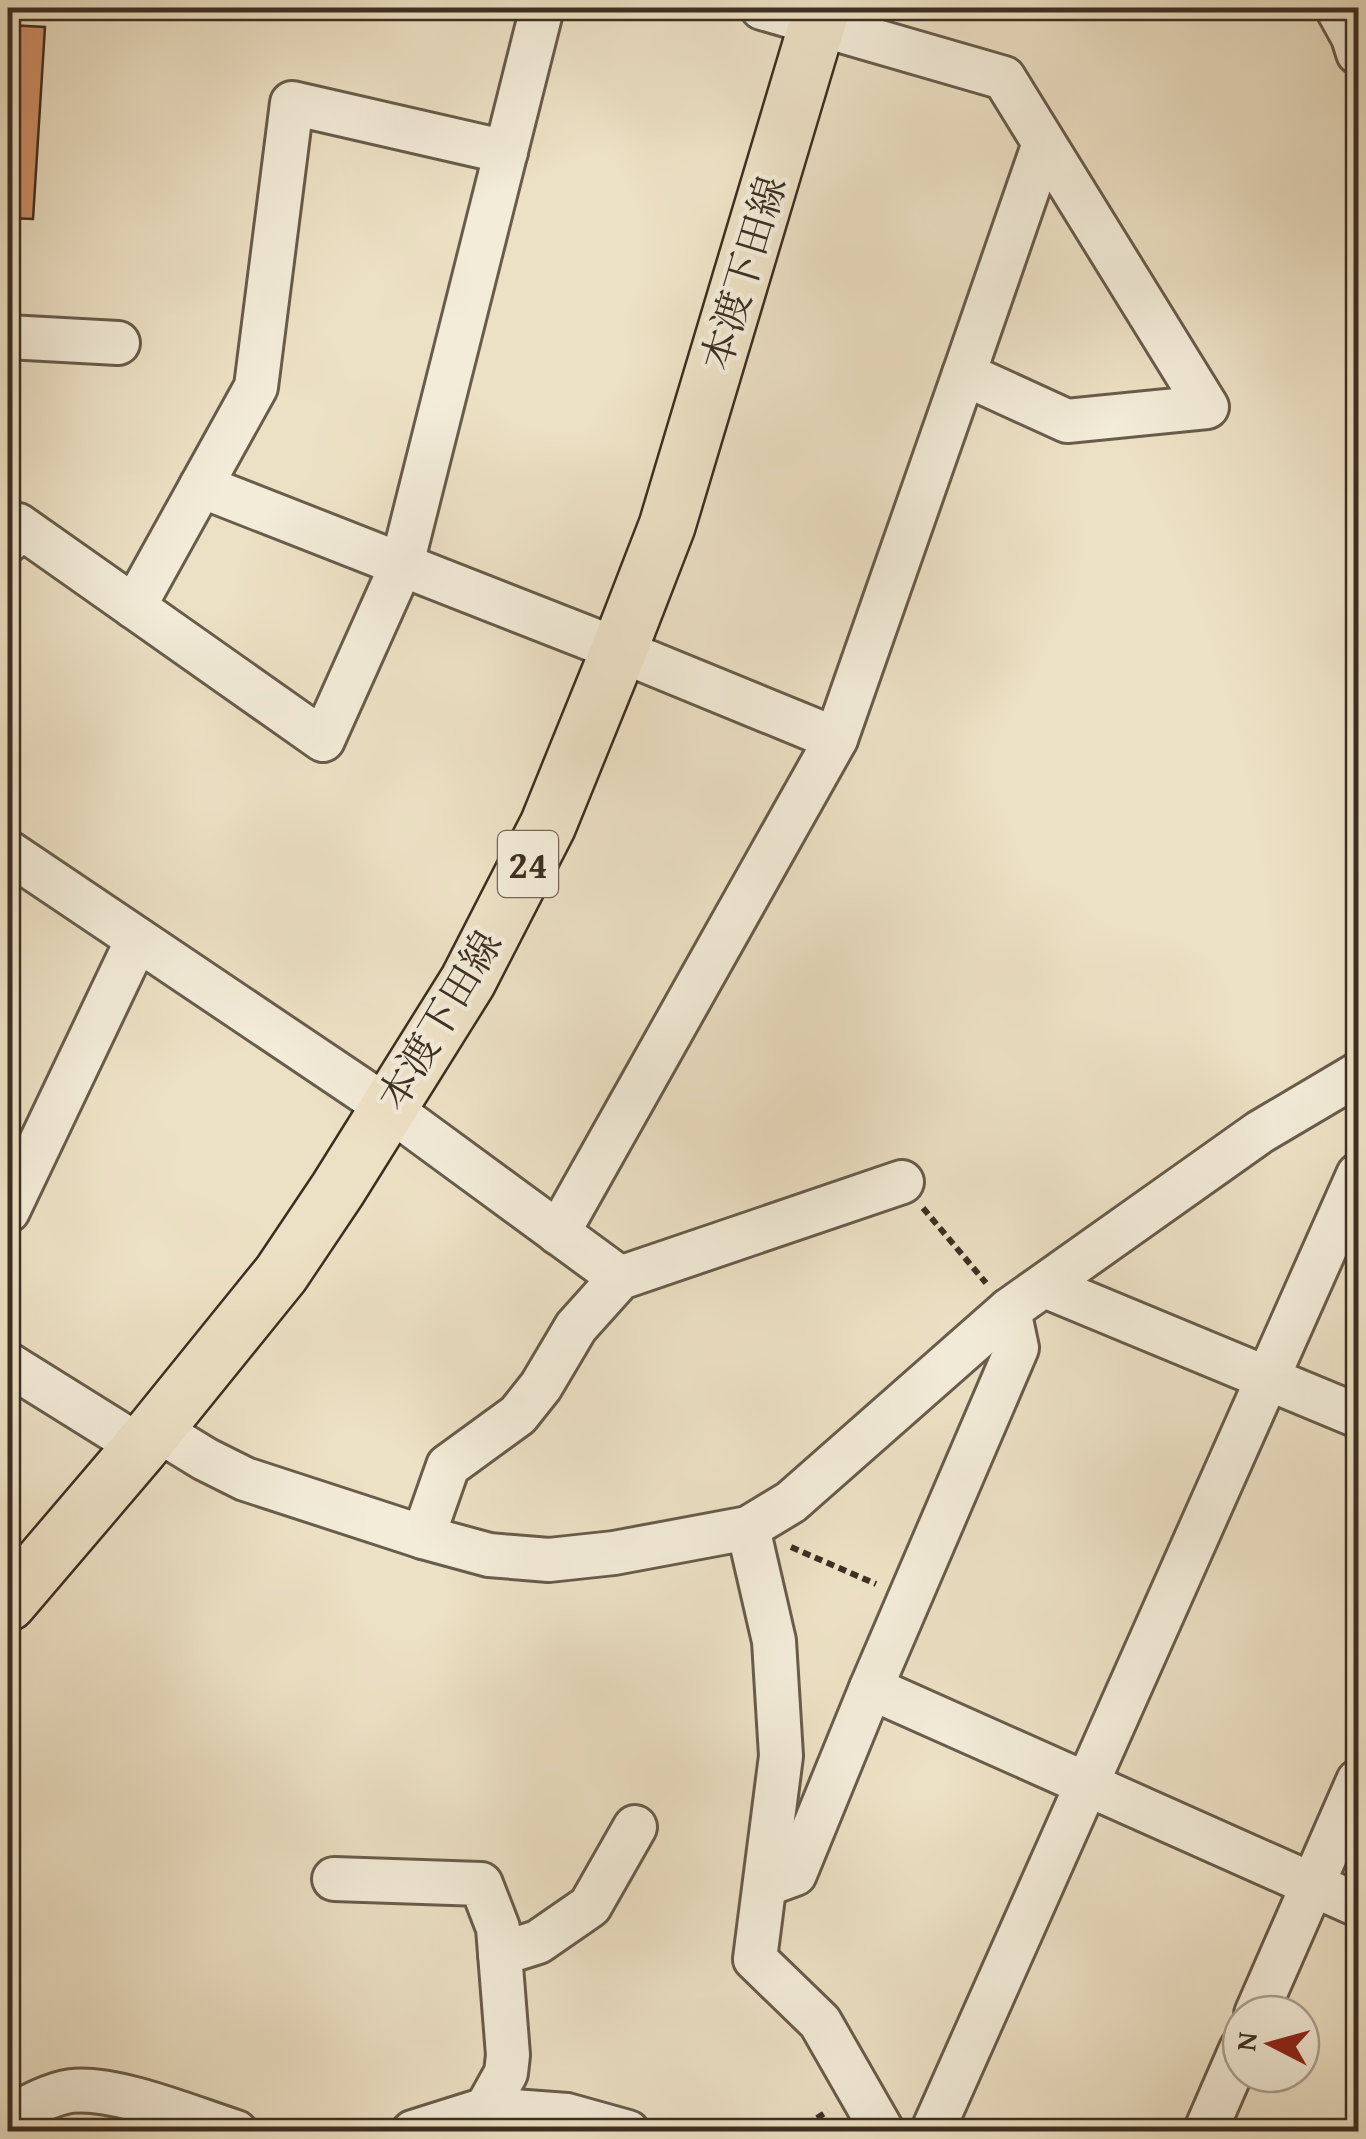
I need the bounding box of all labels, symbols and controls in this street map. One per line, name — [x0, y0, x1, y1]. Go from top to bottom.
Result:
street label: 本渡下田線 — [686, 169, 800, 377]
road number: 24 — [498, 831, 558, 897]
street label: 本渡下田線 — [362, 919, 516, 1121]
north arrow — [1221, 1994, 1321, 2094]
text: N — [1224, 2030, 1267, 2053]

